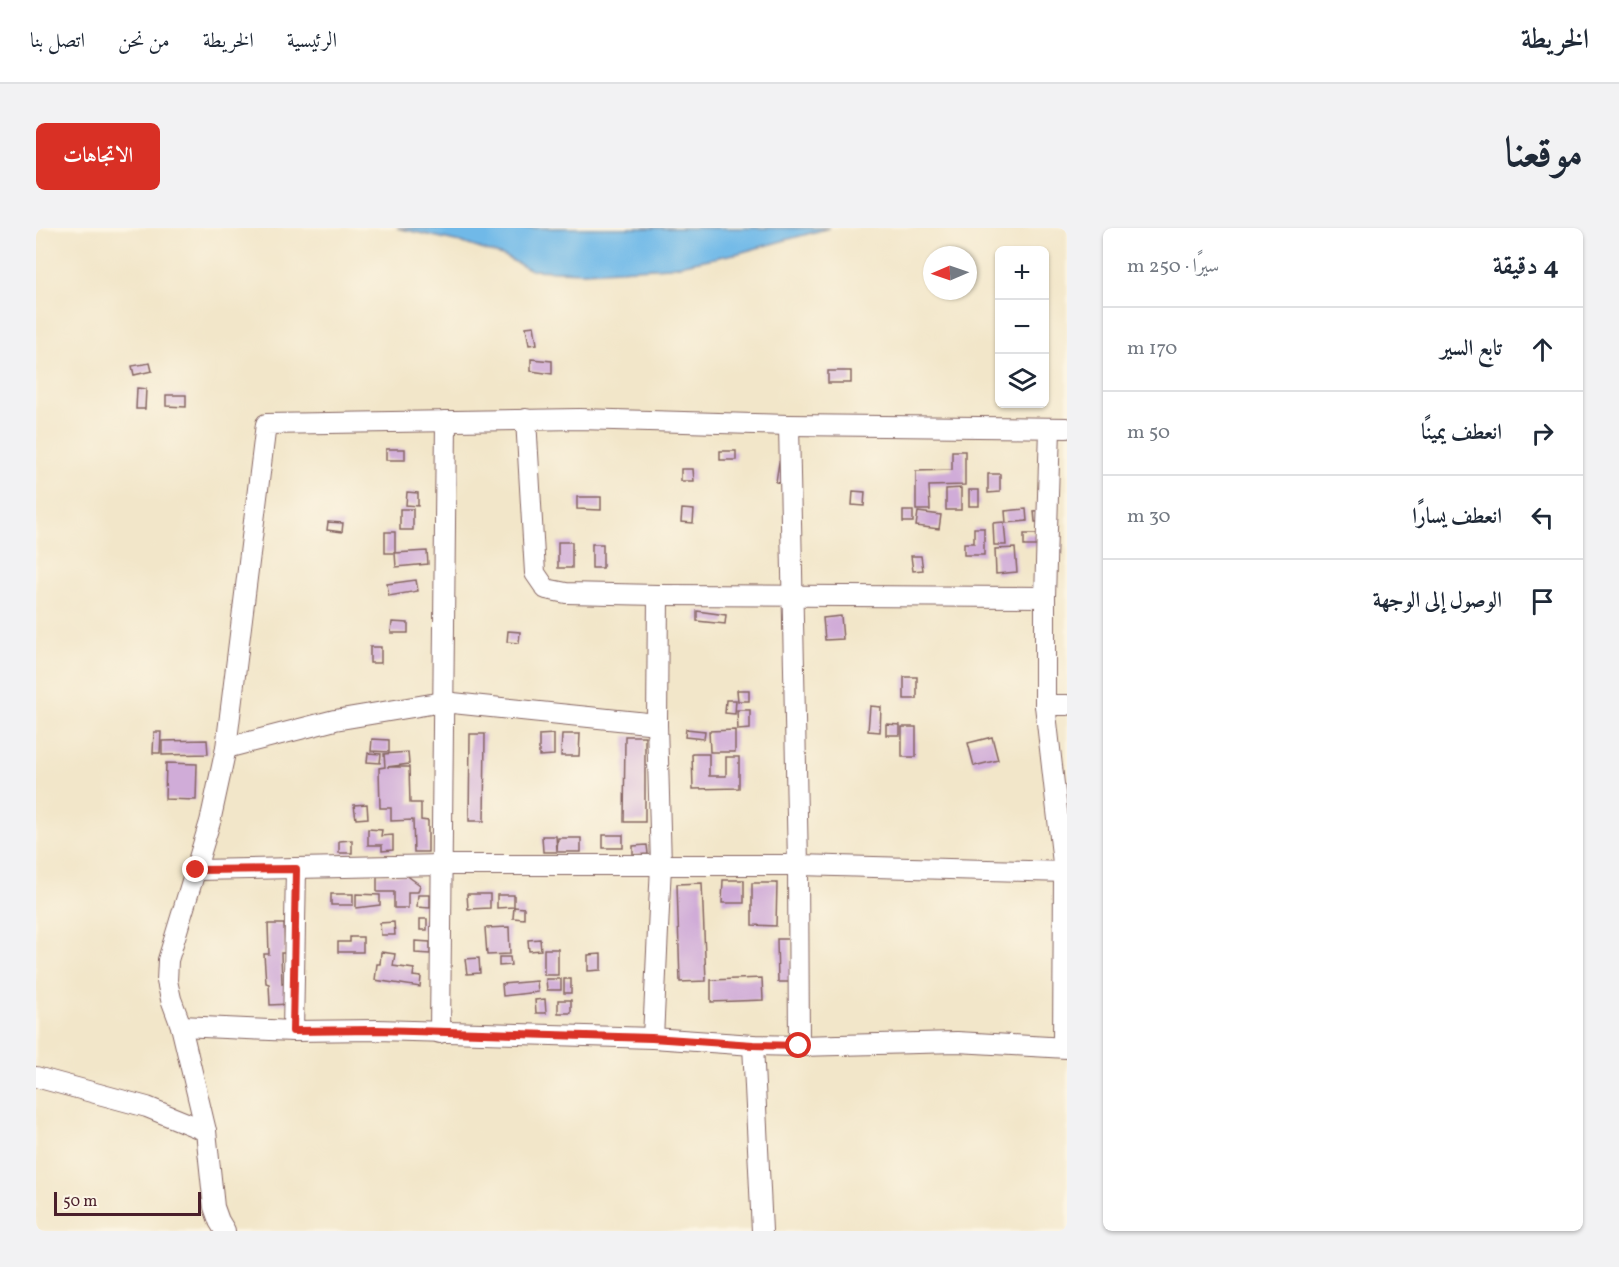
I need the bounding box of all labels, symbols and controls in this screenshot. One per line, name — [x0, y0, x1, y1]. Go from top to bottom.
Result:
text: الخريطة — [1521, 21, 1589, 60]
text: اتصل بنا — [30, 27, 85, 56]
text: من نحن — [118, 27, 170, 56]
text: الخريطة — [203, 27, 254, 56]
text: الرئيسية — [287, 27, 337, 56]
button: الاتجاهات — [36, 123, 160, 190]
text: موقعنا — [1505, 126, 1583, 185]
north arrow — [923, 246, 977, 300]
map controls — [995, 246, 1049, 408]
button: + — [995, 246, 1049, 300]
text: 4 دقيقة — [1493, 249, 1559, 285]
text: سيرًا · 250 m — [1127, 253, 1219, 281]
button: − — [995, 300, 1049, 354]
icon: ahead — [1526, 333, 1559, 366]
text: تابع السير — [1440, 334, 1502, 365]
text: 170 m — [1127, 335, 1177, 363]
button: layers — [995, 354, 1049, 408]
icon: right — [1526, 417, 1559, 450]
text: انعطف يمينًا — [1421, 418, 1502, 449]
text: 50 m — [1127, 419, 1170, 447]
icon: left — [1526, 501, 1559, 534]
text: انعطف يسارًا — [1412, 502, 1502, 533]
text: 30 m — [1127, 503, 1171, 531]
icon: arrive — [1526, 585, 1559, 618]
text: الوصول إلى الوجهة — [1373, 586, 1502, 617]
route end — [182, 856, 208, 882]
route start — [785, 1032, 811, 1058]
scale bar — [54, 1189, 201, 1216]
text: 50 m — [63, 1191, 97, 1213]

